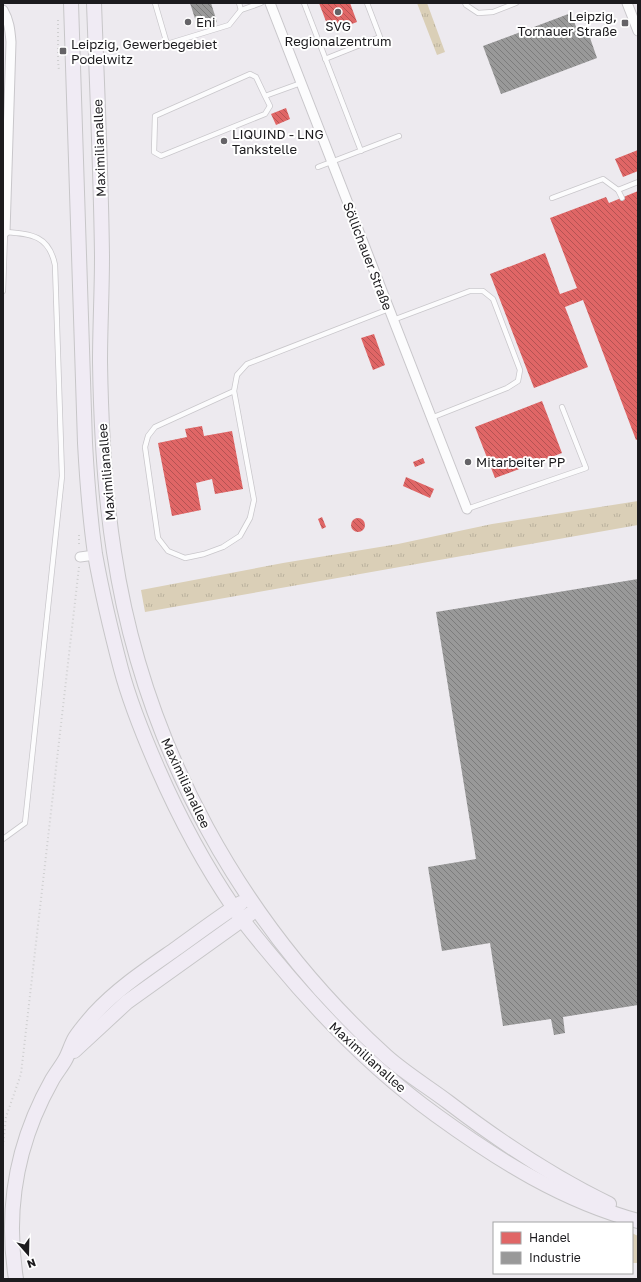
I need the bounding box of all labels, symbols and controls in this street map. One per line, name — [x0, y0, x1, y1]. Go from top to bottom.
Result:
marker: SVG Regionalzentrum — [333, 7, 343, 17]
place label: Leipzig, Tornauer Straße — [518, 8, 617, 39]
place label: Eni — [196, 14, 215, 30]
marker: Eni — [183, 17, 193, 27]
place label: SVG Regionalzentrum — [285, 18, 391, 49]
marker: Leipzig, Tornauer Straße — [620, 18, 630, 28]
place label: Leipzig, Gewerbegebiet Podelwitz — [71, 36, 217, 67]
marker: Leipzig, Gewerbegebiet Podelwitz — [58, 46, 68, 56]
street label: Maximilianallee — [89, 99, 109, 197]
place label: LIQUIND - LNG Tankstelle — [232, 126, 324, 157]
marker: LIQUIND - LNG Tankstelle — [219, 136, 229, 146]
street label: Söllichauer Straße — [340, 200, 396, 312]
street label: Maximilianallee — [94, 423, 118, 521]
place label: Mitarbeiter PP — [476, 454, 565, 470]
marker: Mitarbeiter PP — [463, 457, 473, 467]
street label: Maximilianallee — [158, 735, 214, 831]
street label: Maximilianallee — [326, 1018, 410, 1096]
legend — [493, 1222, 633, 1274]
text: Handel — [529, 1230, 571, 1245]
north arrow — [8, 1234, 48, 1274]
text: Industrie — [529, 1250, 581, 1265]
text: N — [25, 1256, 38, 1271]

